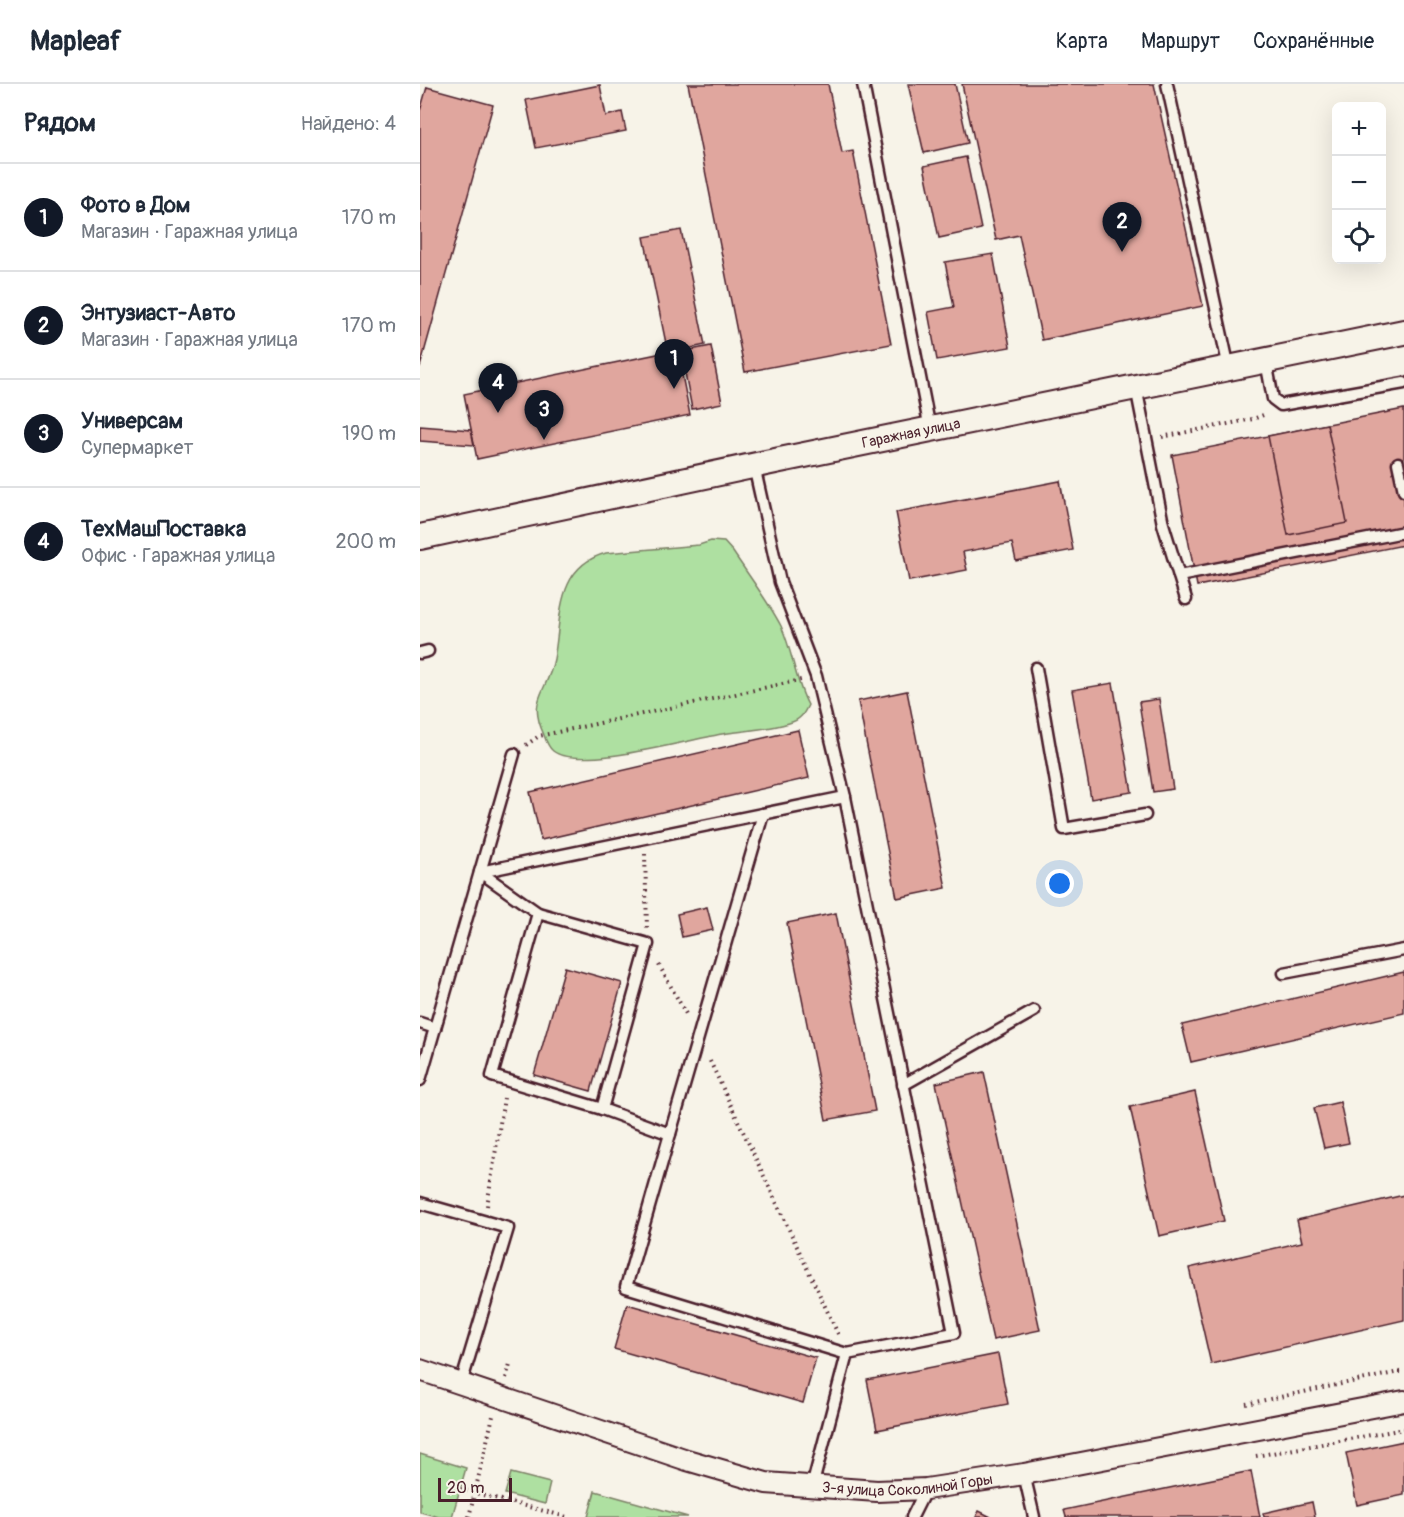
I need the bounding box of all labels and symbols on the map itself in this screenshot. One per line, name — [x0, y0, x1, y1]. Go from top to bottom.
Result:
pin: 2 — [1102, 202, 1142, 252]
pin: 1 — [654, 340, 694, 389]
pin: 4 — [478, 364, 518, 413]
pin: 3 — [524, 390, 564, 440]
street label: Гаражная улица — [860, 414, 962, 452]
your location — [1045, 869, 1074, 898]
street label: 3-я улица Соколиной Горы — [821, 1469, 994, 1501]
scale bar — [438, 1475, 512, 1502]

